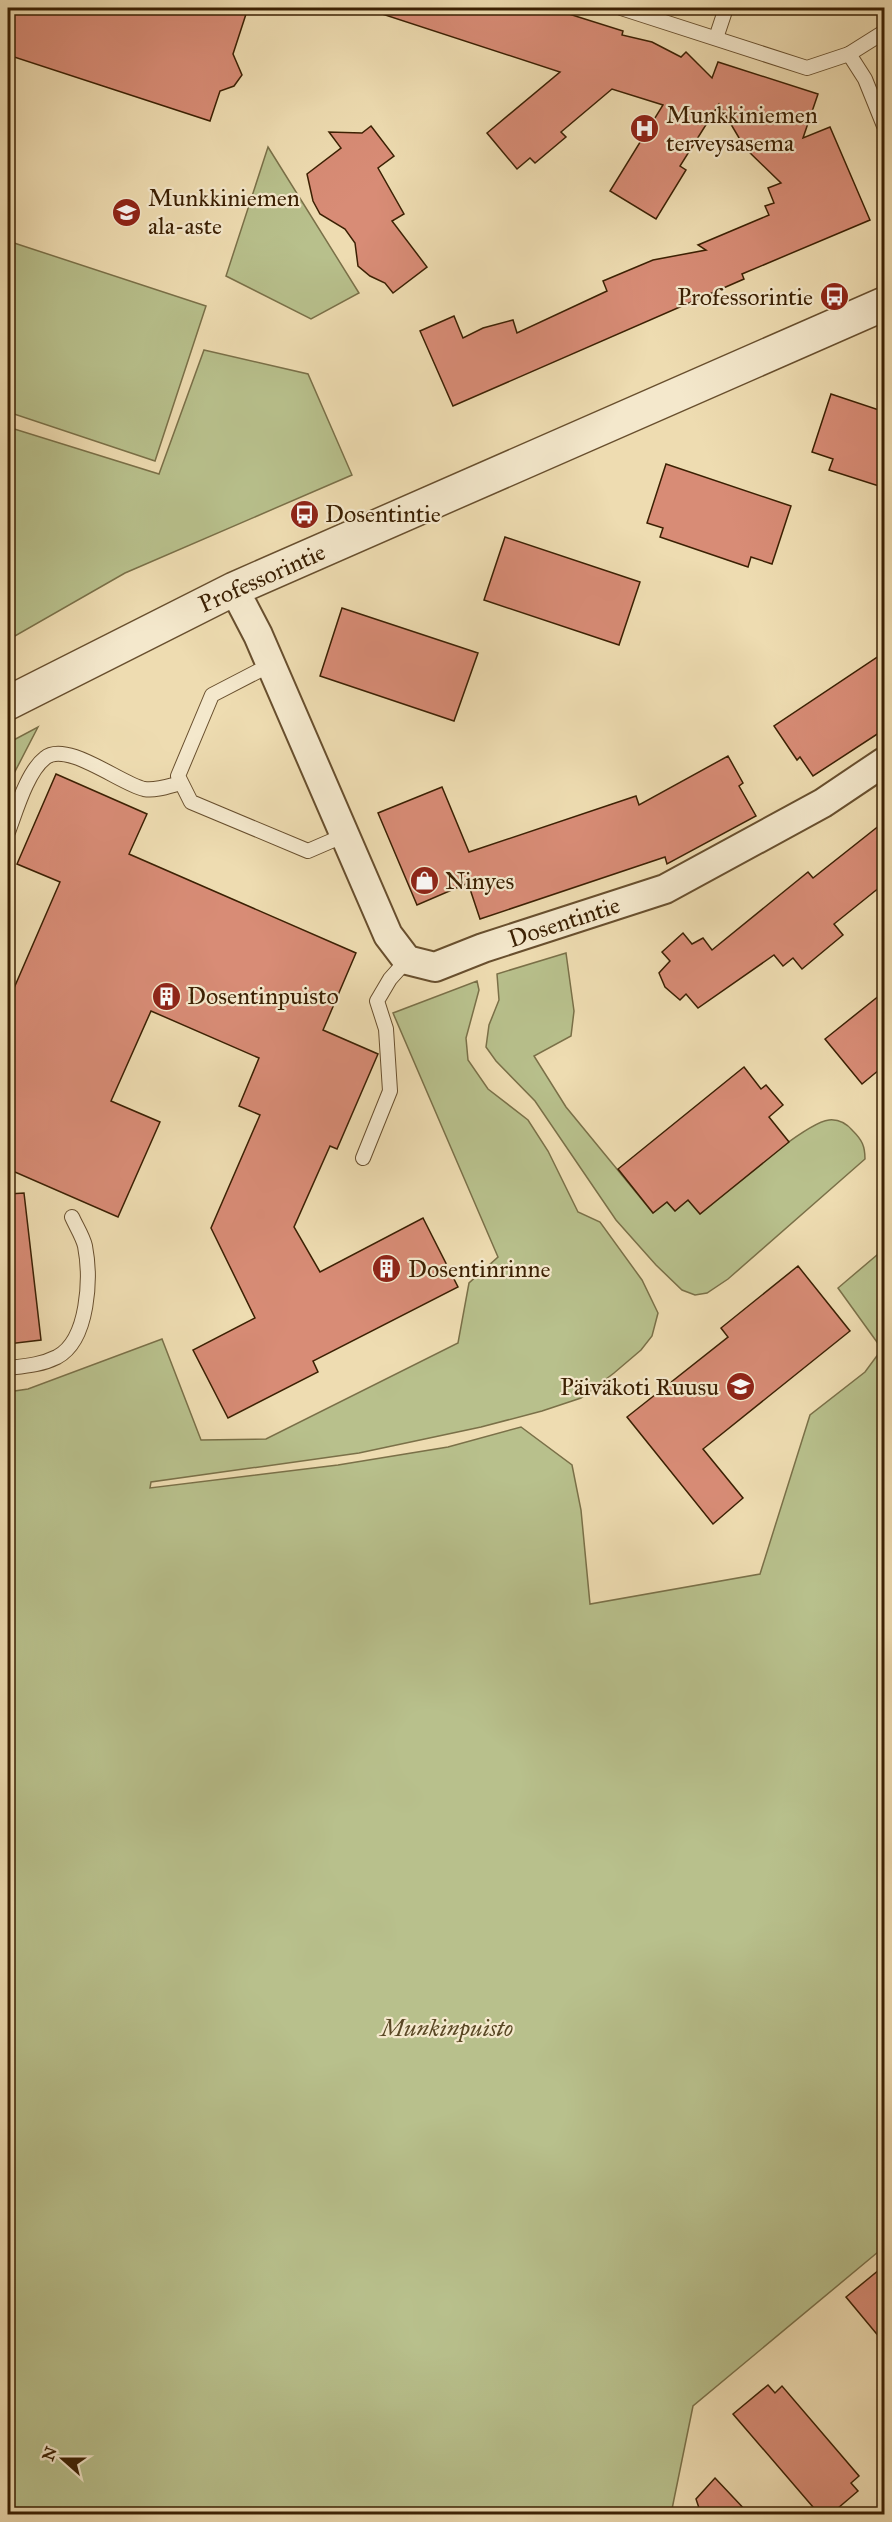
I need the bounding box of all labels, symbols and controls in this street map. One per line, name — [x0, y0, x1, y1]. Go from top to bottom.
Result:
place label: Munkkiniemen terveysasema — [666, 100, 818, 158]
hospital icon: Munkkiniemen terveysasema — [629, 113, 661, 145]
place label: Munkkiniemen ala-aste — [148, 183, 300, 241]
school or university icon: Munkkiniemen ala-aste — [111, 196, 143, 228]
bus stop icon: Professorintie — [818, 281, 850, 313]
place label: Professorintie — [677, 282, 813, 312]
bus stop icon: Dosentintie — [288, 498, 320, 530]
place label: Dosentintie — [325, 499, 441, 529]
street label: Professorintie — [194, 537, 330, 619]
shop icon: Ninyes — [408, 865, 440, 897]
place label: Ninyes — [445, 866, 514, 896]
street label: Dosentintie — [504, 890, 624, 954]
building icon: Dosentinpuisto — [150, 980, 182, 1012]
place label: Dosentinpuisto — [187, 981, 339, 1011]
building icon: Dosentinrinne — [371, 1253, 403, 1285]
place label: Dosentinrinne — [408, 1254, 551, 1284]
school or university icon: Päiväkoti Ruusu — [724, 1371, 756, 1403]
place label: Päiväkoti Ruusu — [560, 1372, 719, 1402]
park label: Munkinpuisto — [379, 2013, 513, 2043]
north arrow — [33, 2429, 93, 2489]
text: N — [38, 2444, 61, 2464]

